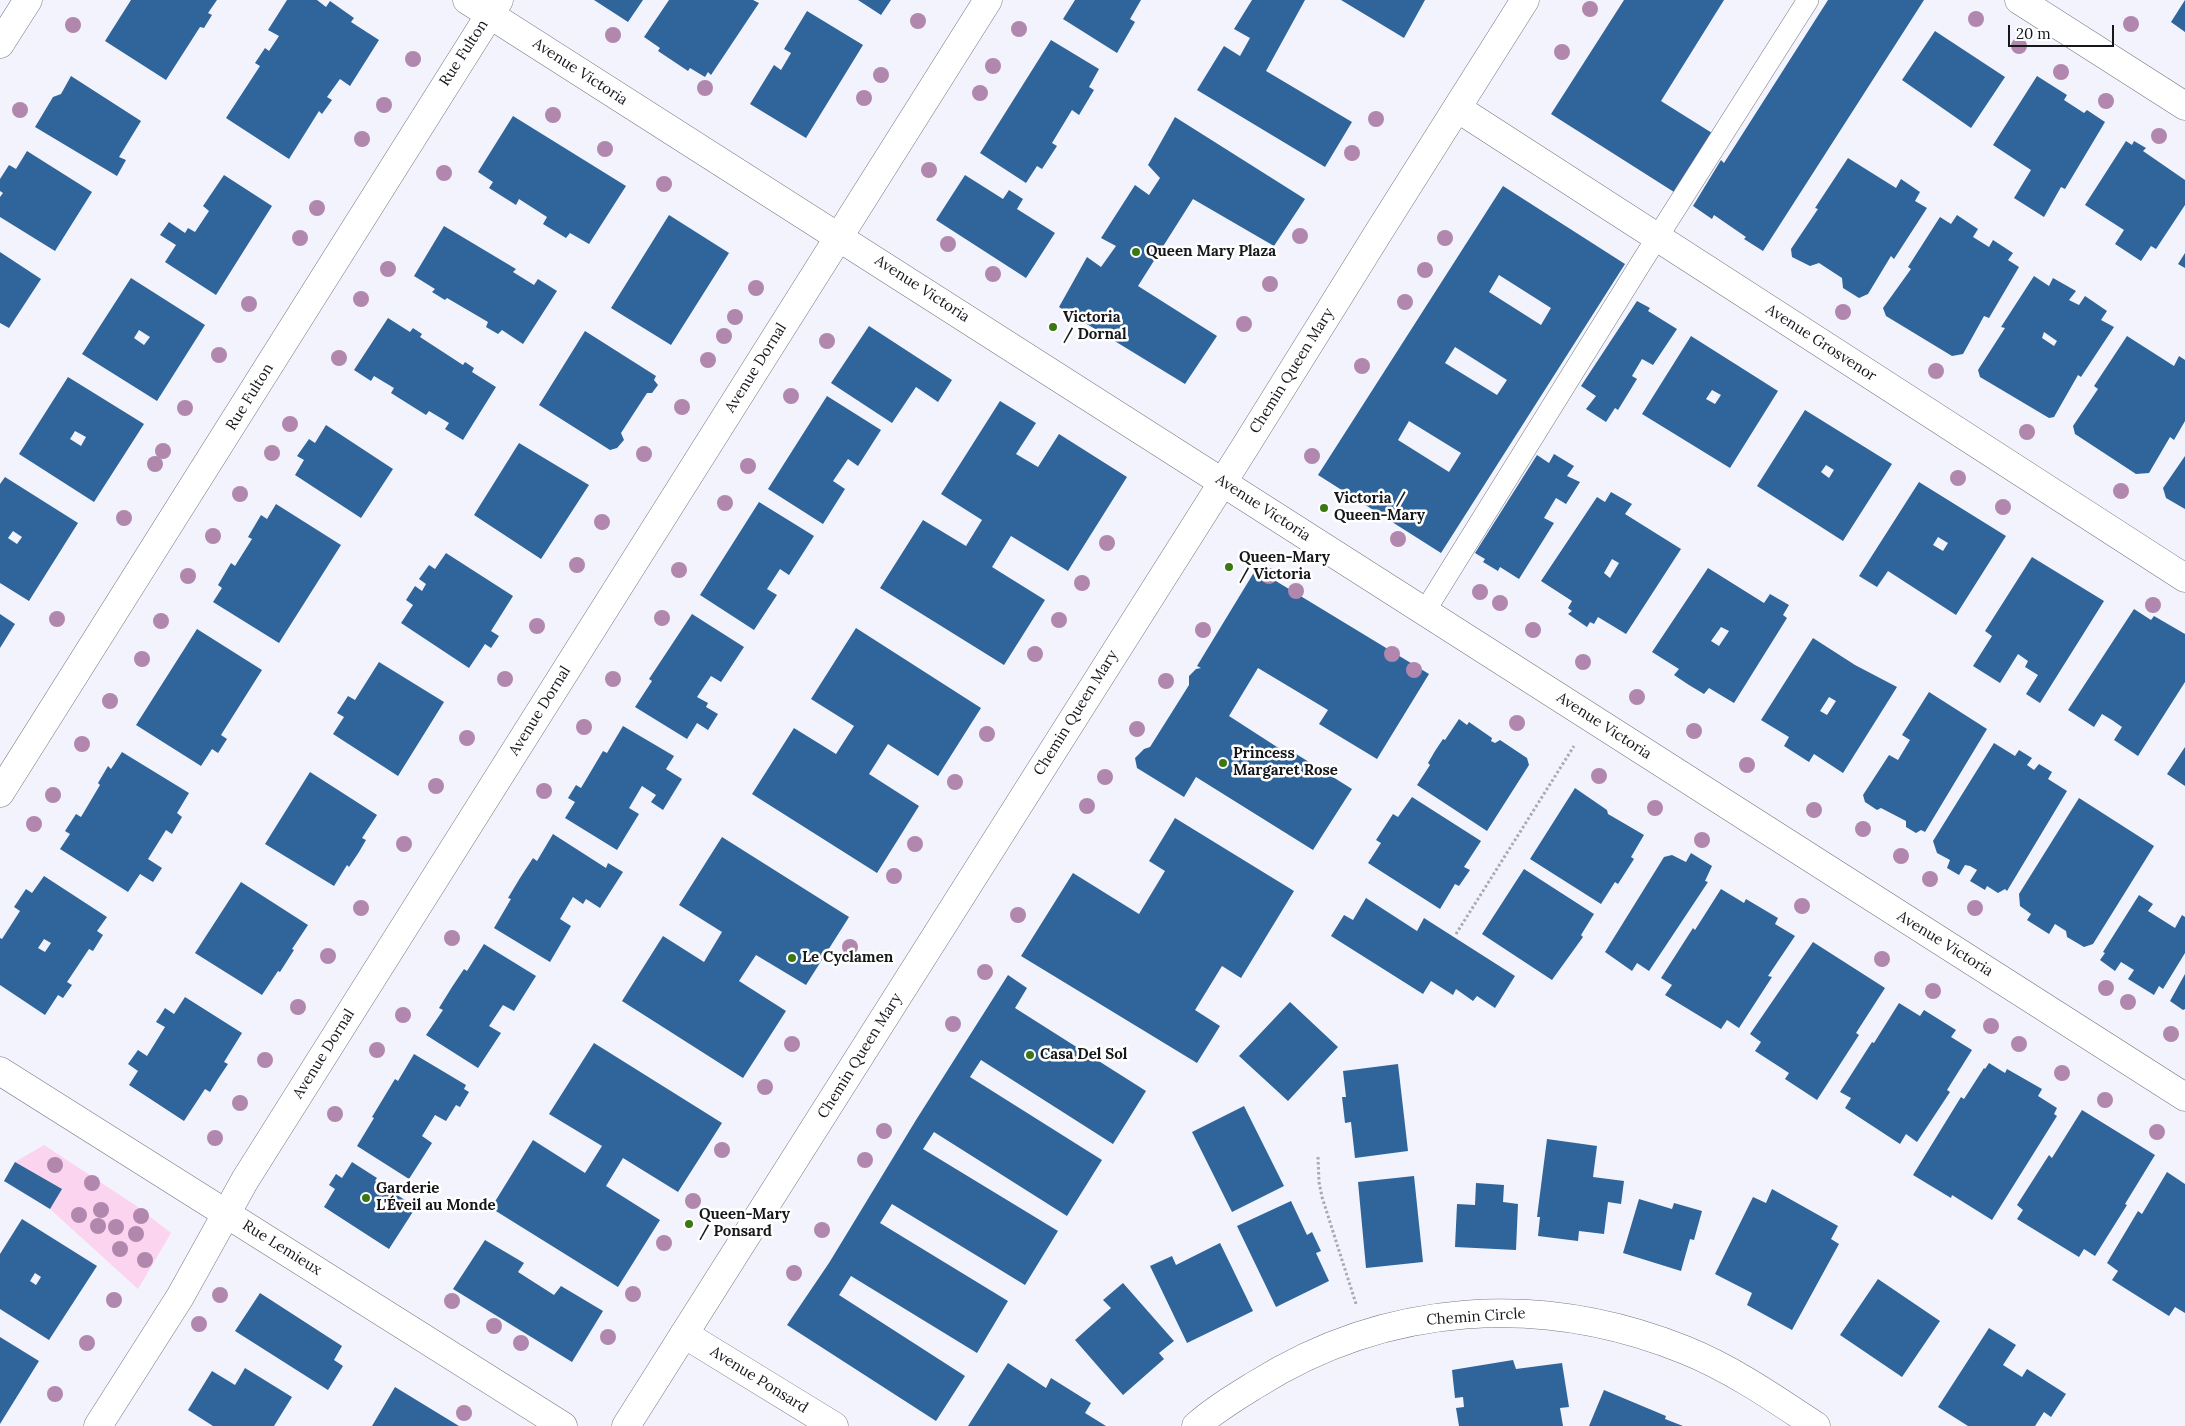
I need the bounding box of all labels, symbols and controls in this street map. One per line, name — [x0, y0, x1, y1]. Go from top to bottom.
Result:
scale bar — [2010, 15, 2116, 47]
street label: Rue Fulton — [436, 17, 492, 89]
text: 20 m — [2016, 24, 2051, 43]
street label: Avenue Victoria — [529, 35, 631, 109]
place label: Queen Mary Plaza — [1146, 243, 1276, 261]
marker: Queen Mary Plaza — [1130, 246, 1142, 258]
street label: Avenue Victoria — [871, 252, 973, 326]
street label: Avenue Grosvenor — [1762, 300, 1880, 386]
street label: Chemin Queen Mary — [1246, 305, 1338, 437]
place label: Victoria / Dornal — [1063, 309, 1127, 344]
street label: Avenue Dornal — [721, 320, 791, 416]
marker: Victoria / Dornal — [1047, 321, 1059, 333]
street label: Rue Fulton — [222, 360, 278, 434]
street label: Avenue Victoria — [1212, 471, 1314, 545]
place label: Victoria / Queen-Mary — [1334, 490, 1425, 525]
marker: Victoria / Queen-Mary — [1318, 502, 1330, 514]
place label: Queen-Mary / Victoria — [1239, 549, 1330, 584]
marker: Queen-Mary / Victoria — [1223, 561, 1235, 573]
street label: Chemin Queen Mary — [1030, 647, 1122, 779]
street label: Avenue Dornal — [505, 663, 575, 759]
street label: Avenue Victoria — [1553, 689, 1655, 763]
place label: Princess Margaret Rose — [1233, 745, 1338, 780]
marker: Princess Margaret Rose — [1217, 757, 1229, 769]
street label: Avenue Victoria — [1894, 907, 1996, 981]
place label: Le Cyclamen — [802, 949, 893, 967]
marker: Le Cyclamen — [786, 952, 798, 964]
street label: Chemin Queen Mary — [814, 990, 906, 1122]
street label: Avenue Dornal — [289, 1006, 359, 1102]
place label: Casa Del Sol — [1040, 1046, 1127, 1064]
marker: Casa Del Sol — [1024, 1049, 1036, 1061]
place label: Garderie L'Éveil au Monde — [376, 1180, 496, 1215]
marker: Garderie L'Éveil au Monde — [360, 1192, 372, 1204]
place label: Queen-Mary / Ponsard — [699, 1206, 790, 1241]
street label: Rue Lemieux — [239, 1217, 325, 1279]
marker: Queen-Mary / Ponsard — [683, 1218, 695, 1230]
street label: Chemin Circle — [1426, 1305, 1526, 1329]
street label: Avenue Ponsard — [707, 1343, 811, 1417]

